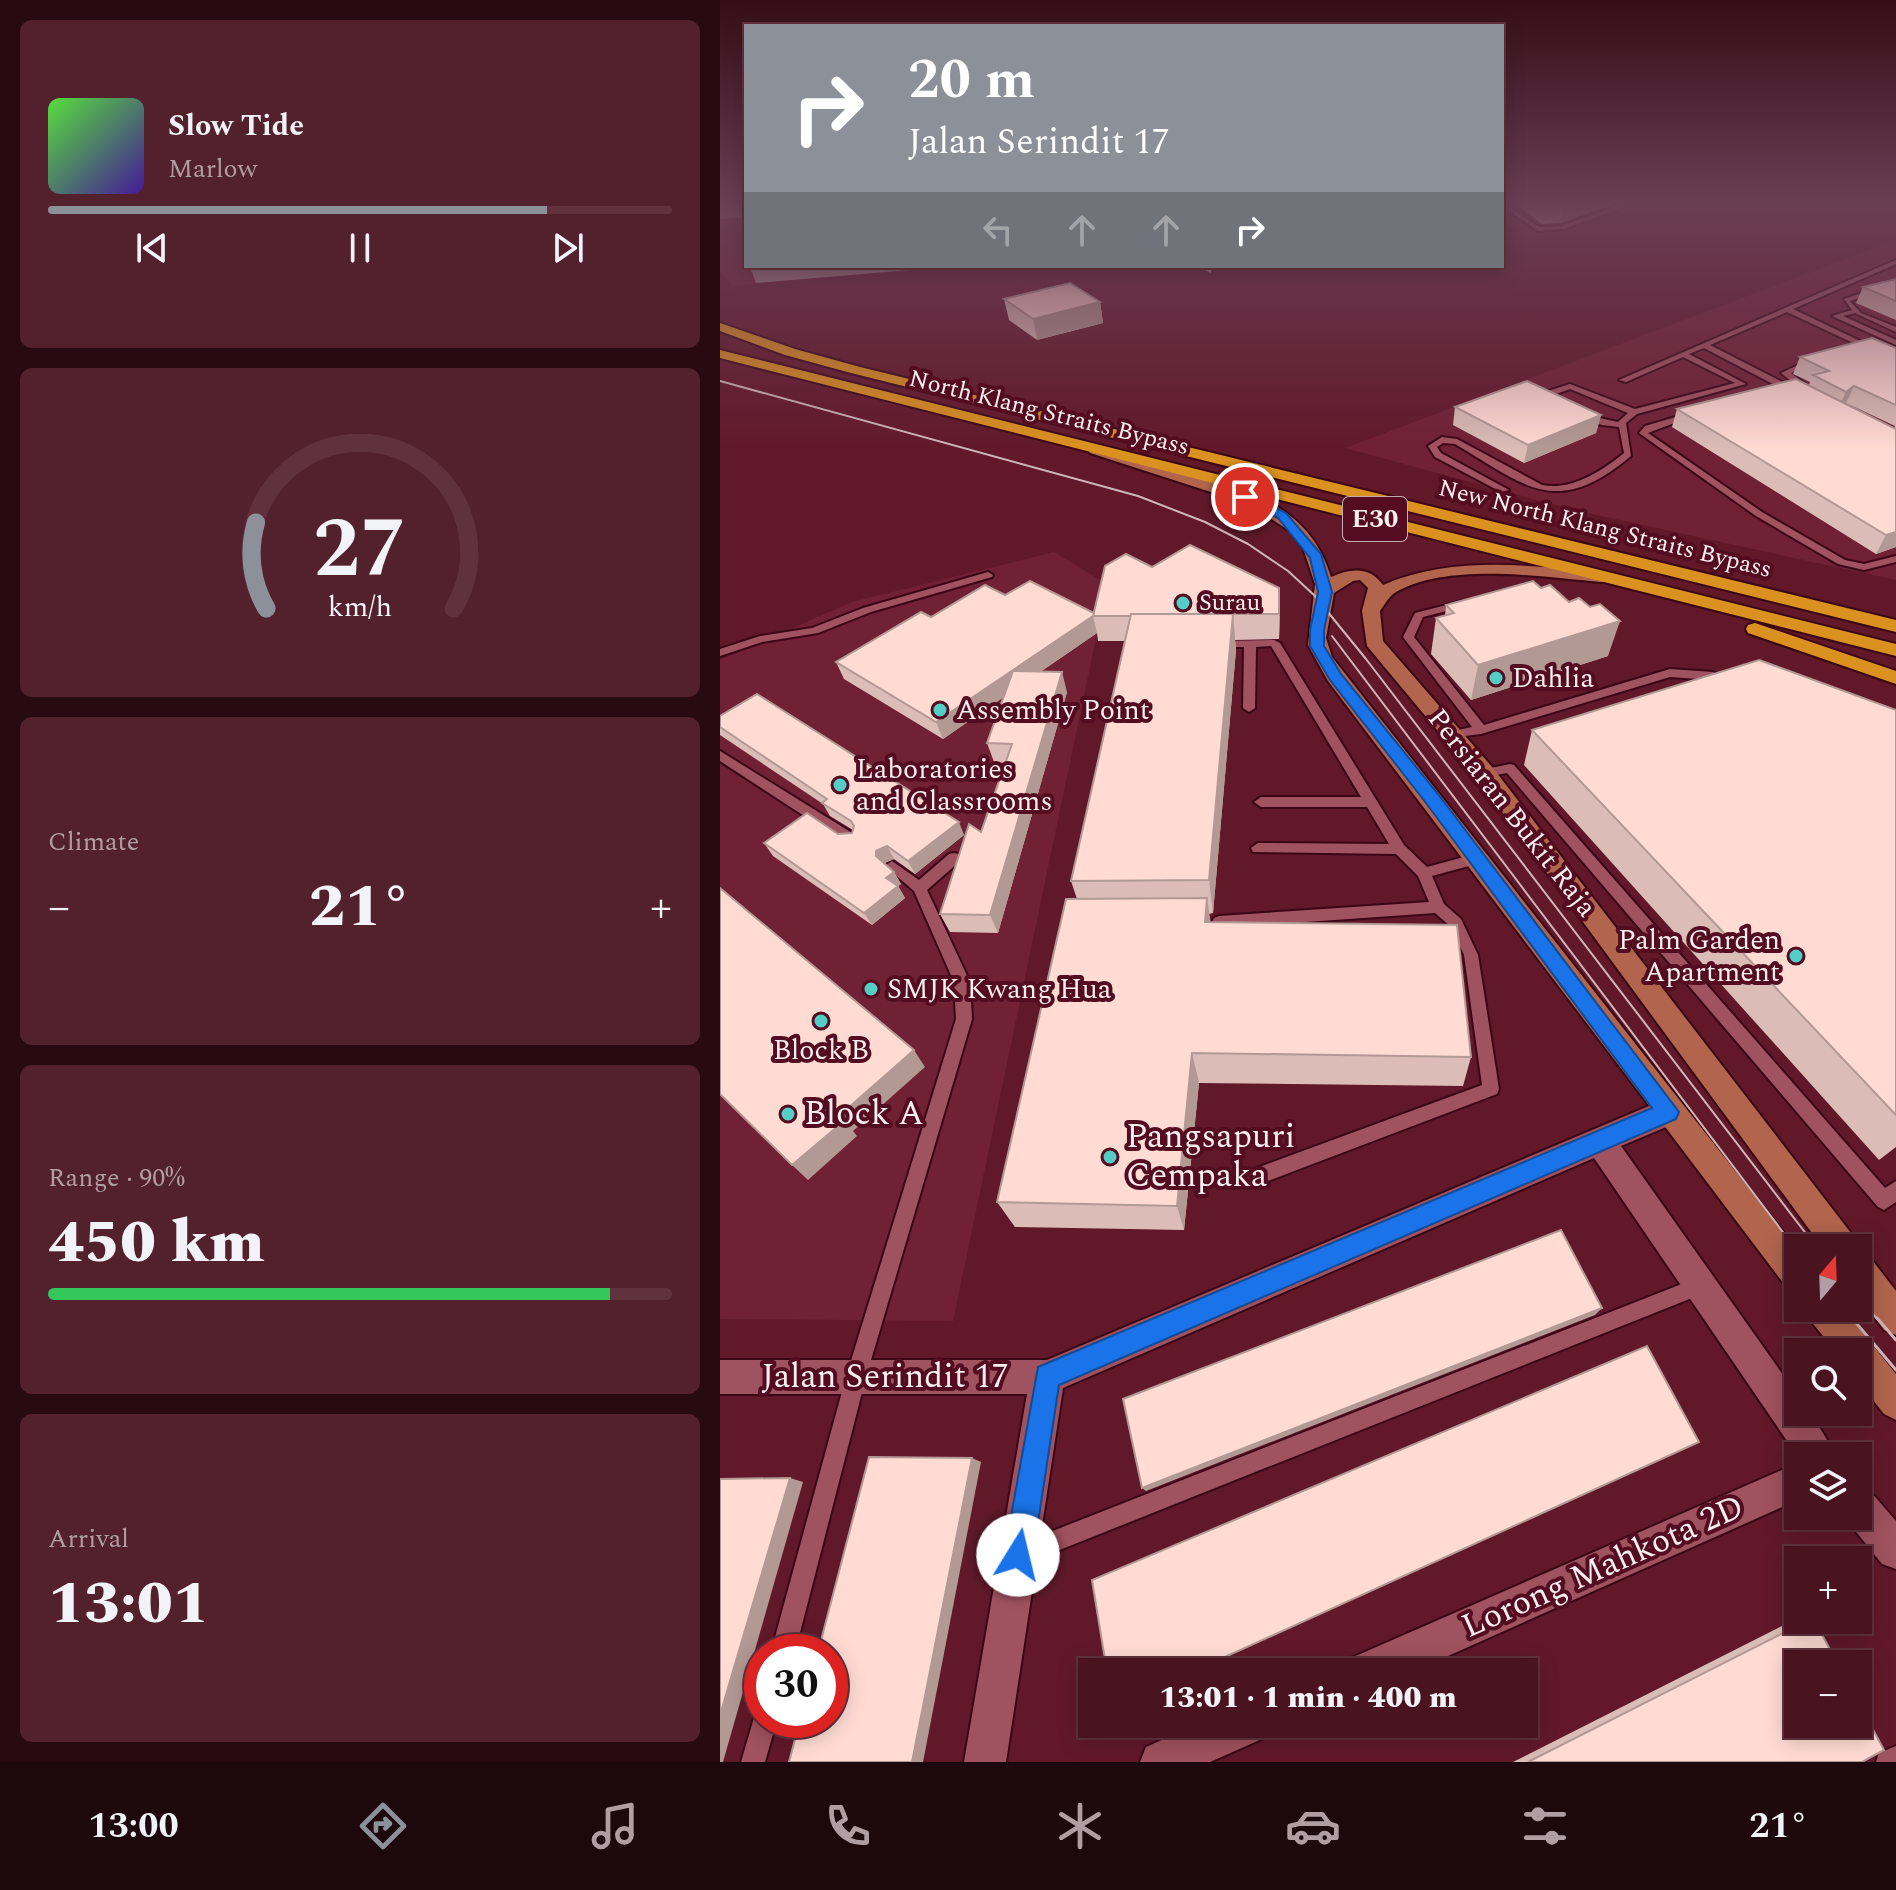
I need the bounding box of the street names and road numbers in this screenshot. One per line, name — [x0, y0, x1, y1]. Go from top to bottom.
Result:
street label: North Klang Straits Bypass — [905, 361, 1193, 465]
street label: New North Klang Straits Bypass — [1435, 470, 1775, 588]
road number: E30 — [1343, 497, 1407, 541]
street label: Persiaran Bukit Raja — [1417, 699, 1608, 927]
street label: Jalan Serindit 17 — [762, 1351, 1008, 1403]
street label: Lorong Mahkota 2D — [1453, 1481, 1753, 1653]

